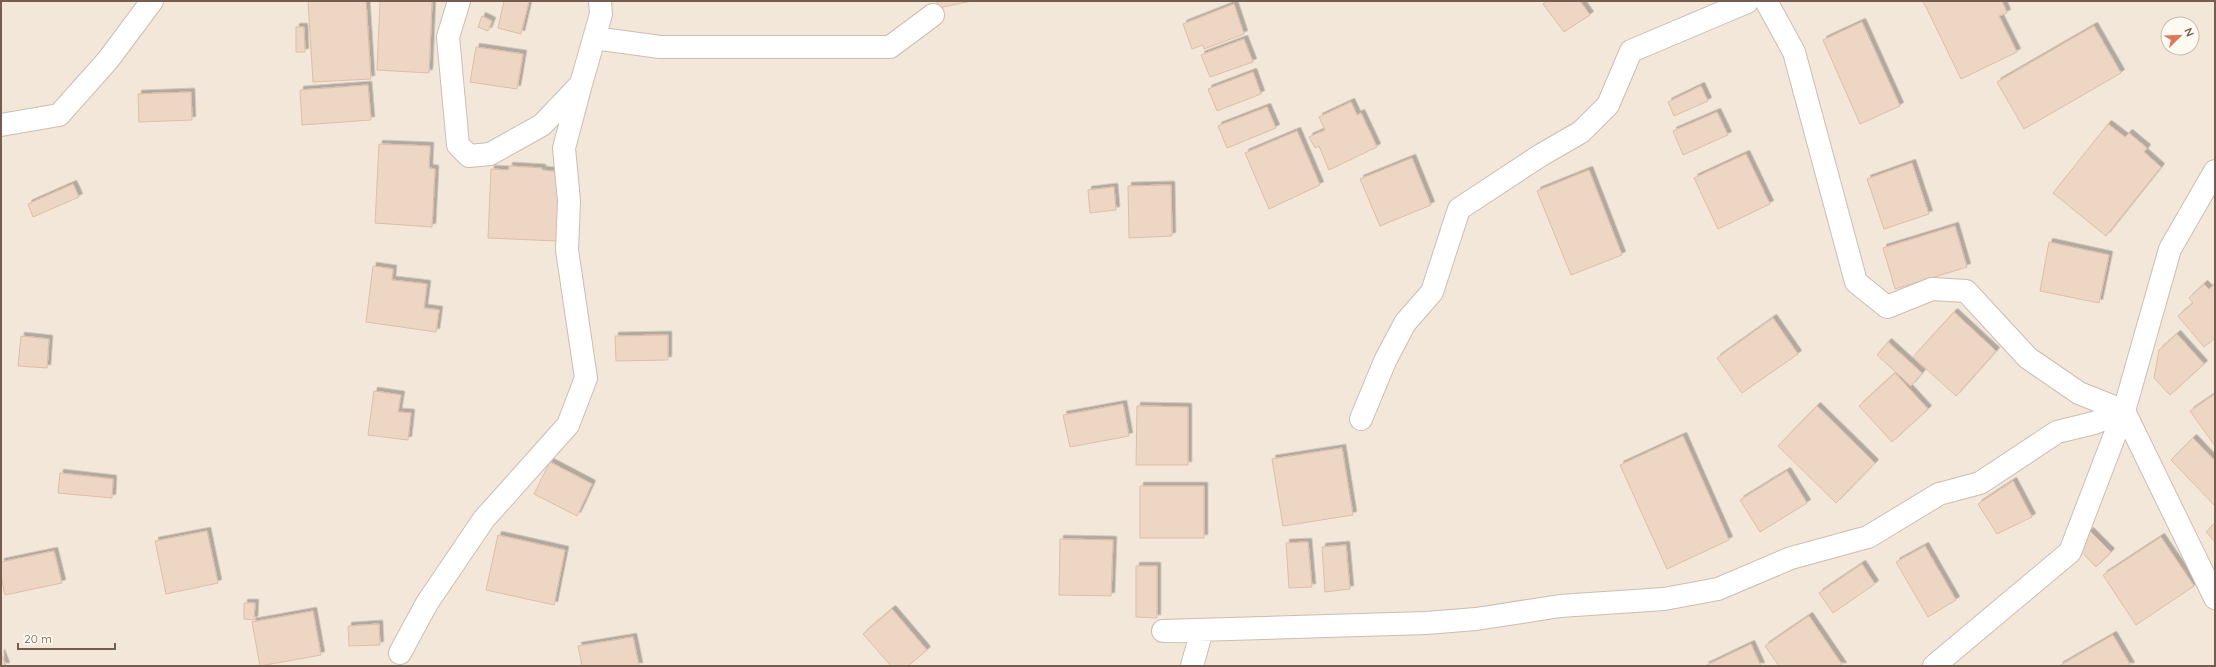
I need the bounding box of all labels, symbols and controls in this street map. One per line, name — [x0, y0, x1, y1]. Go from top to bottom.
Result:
north arrow — [2160, 16, 2200, 56]
text: N — [2181, 26, 2197, 39]
scale bar — [18, 625, 115, 651]
text: 20 m — [24, 631, 52, 646]

